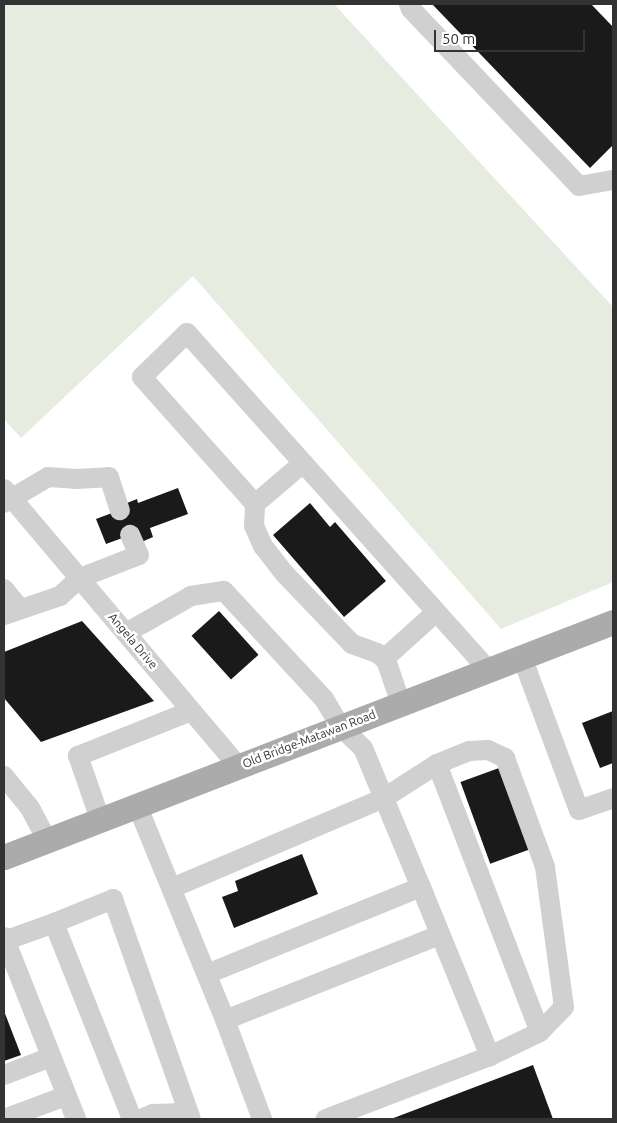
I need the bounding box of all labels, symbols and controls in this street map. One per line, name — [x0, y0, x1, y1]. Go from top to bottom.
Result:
scale bar — [437, 20, 588, 52]
text: 50 m — [442, 30, 475, 47]
street label: Angela Drive — [105, 610, 161, 672]
street label: Old Bridge-Matawan Road — [240, 707, 378, 771]

